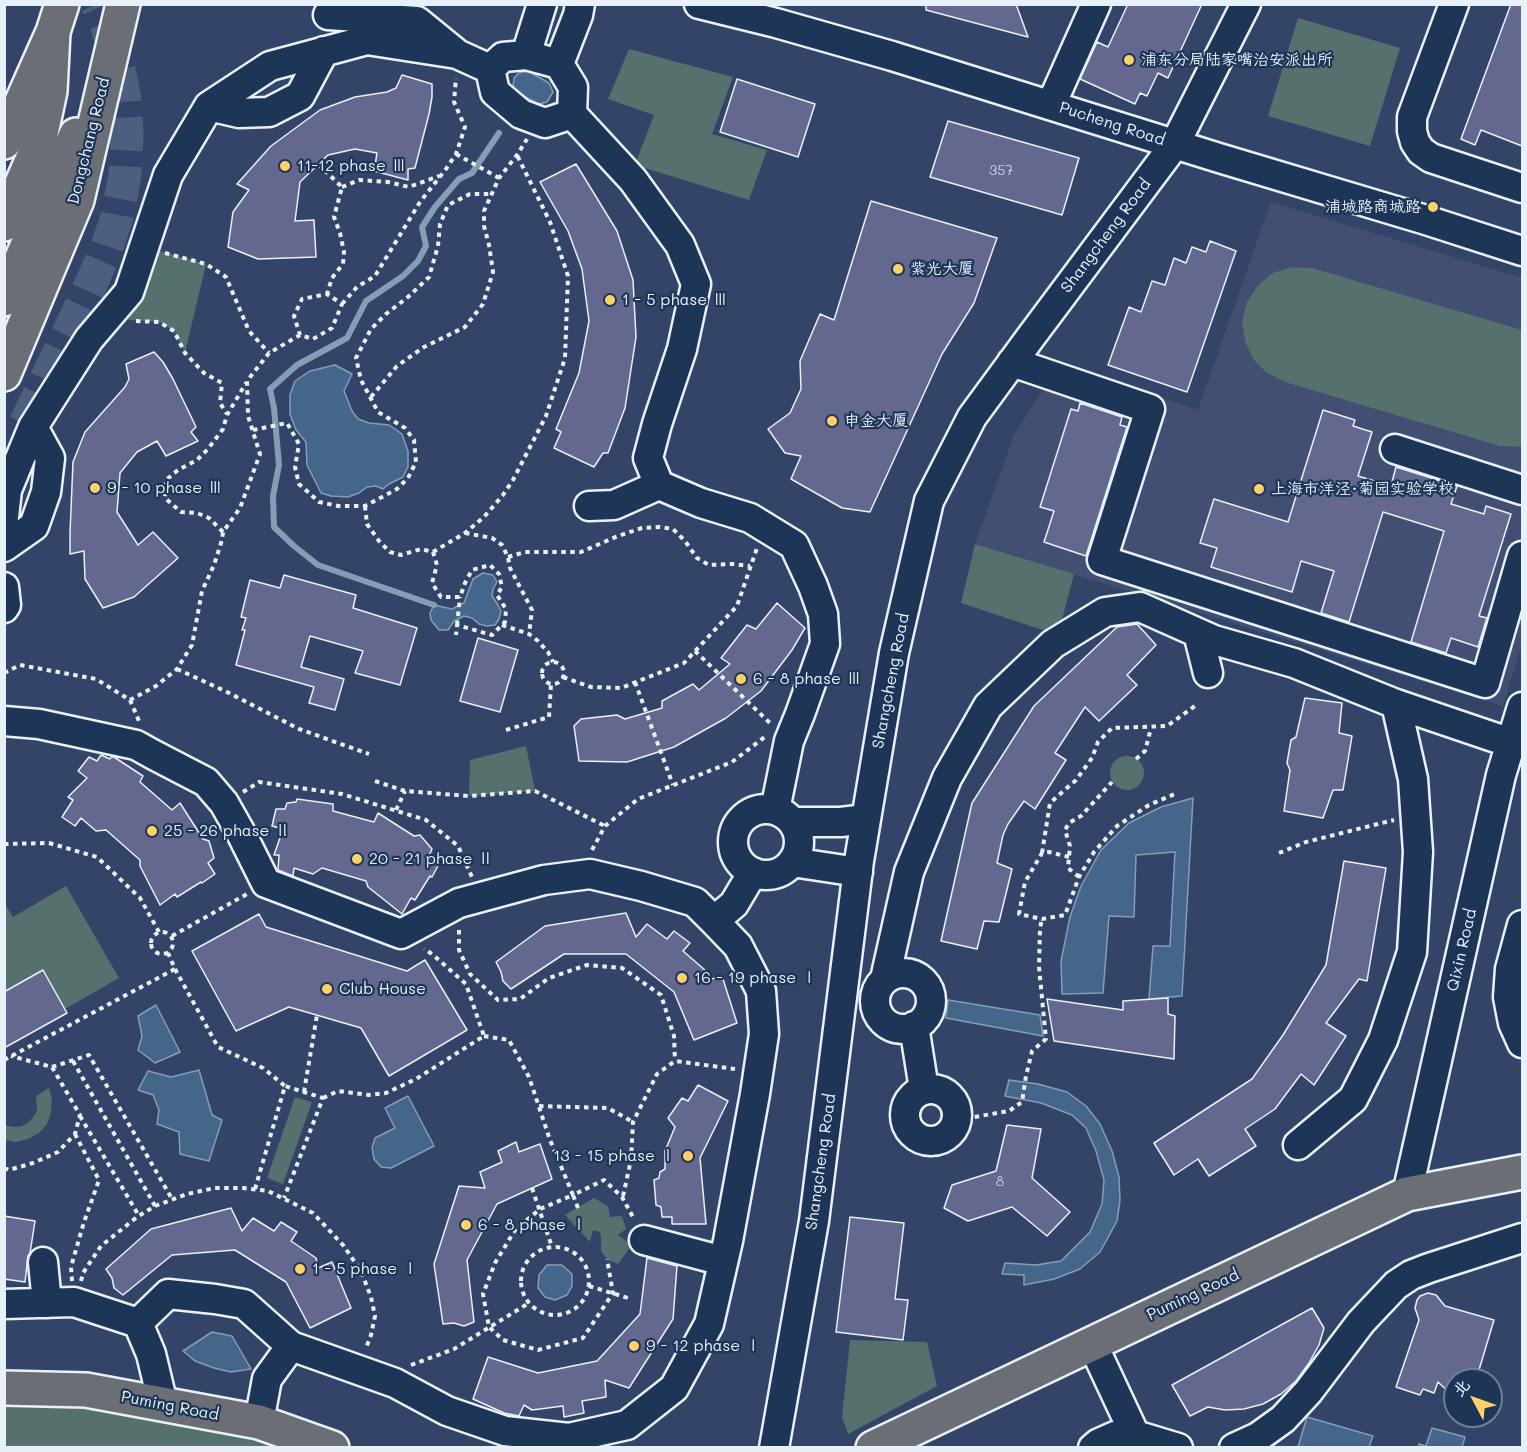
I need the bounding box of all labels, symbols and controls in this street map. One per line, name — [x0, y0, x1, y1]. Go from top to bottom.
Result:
place label: 浦东分局陆家嘴治安派出所 — [1141, 50, 1333, 70]
marker: 浦东分局陆家嘴治安派出所 — [1122, 53, 1136, 67]
street label: Dongchang Road — [64, 76, 114, 206]
street label: Pucheng Road — [1057, 98, 1167, 150]
place label: 11-12 phase Ⅲ — [297, 156, 407, 176]
marker: 11-12 phase Ⅲ — [278, 159, 292, 173]
house number: 357 — [989, 163, 1013, 179]
street label: Shangcheng Road — [1057, 175, 1155, 297]
place label: 浦城路商城路 — [1325, 197, 1421, 217]
marker: 浦城路商城路 — [1426, 200, 1440, 214]
place label: 紫光大厦 — [910, 259, 974, 279]
marker: 紫光大厦 — [891, 262, 905, 276]
place label: 1 - 5 phase Ⅲ — [622, 290, 728, 310]
marker: 1 - 5 phase Ⅲ — [603, 293, 617, 307]
place label: 申金大厦 — [844, 411, 908, 431]
marker: 申金大厦 — [825, 414, 839, 428]
place label: 9 - 10 phase Ⅲ — [107, 478, 223, 498]
place label: 上海市洋泾·菊园实验学校 — [1271, 479, 1454, 499]
marker: 9 - 10 phase Ⅲ — [88, 481, 102, 495]
marker: 上海市洋泾·菊园实验学校 — [1252, 482, 1266, 496]
street label: Shangcheng Road — [868, 612, 914, 750]
place label: 6 - 8 phase Ⅲ — [753, 669, 862, 689]
marker: 6 - 8 phase Ⅲ — [734, 672, 748, 686]
place label: 25 - 26 phase Ⅱ — [164, 821, 291, 841]
marker: 25 - 26 phase Ⅱ — [145, 824, 159, 838]
place label: 20 - 21 phase Ⅱ — [369, 849, 494, 869]
marker: 20 - 21 phase Ⅱ — [350, 852, 364, 866]
street label: Qixin Road — [1443, 907, 1481, 993]
place label: 16 - 19 phase Ⅰ — [694, 968, 817, 988]
marker: 16 - 19 phase Ⅰ — [675, 971, 689, 985]
place label: Club House — [339, 979, 426, 999]
marker: Club House — [320, 982, 334, 996]
street label: Shangcheng Road — [802, 1093, 840, 1231]
place label: 13 - 15 phase Ⅰ — [553, 1146, 676, 1166]
marker: 13 - 15 phase Ⅰ — [681, 1149, 695, 1163]
house number: 8 — [996, 1174, 1004, 1190]
place label: 6 - 8 phase Ⅰ — [478, 1215, 587, 1235]
marker: 6 - 8 phase Ⅰ — [459, 1218, 473, 1232]
place label: 1 - 5 phase Ⅰ — [312, 1259, 418, 1279]
marker: 1 - 5 phase Ⅰ — [293, 1262, 307, 1276]
street label: Puming Road — [1144, 1265, 1242, 1325]
place label: 9 - 12 phase Ⅰ — [646, 1336, 761, 1356]
marker: 9 - 12 phase Ⅰ — [627, 1339, 641, 1353]
north arrow — [1443, 1368, 1503, 1428]
text: 北 — [1447, 1374, 1474, 1400]
street label: Puming Road — [119, 1387, 221, 1425]

